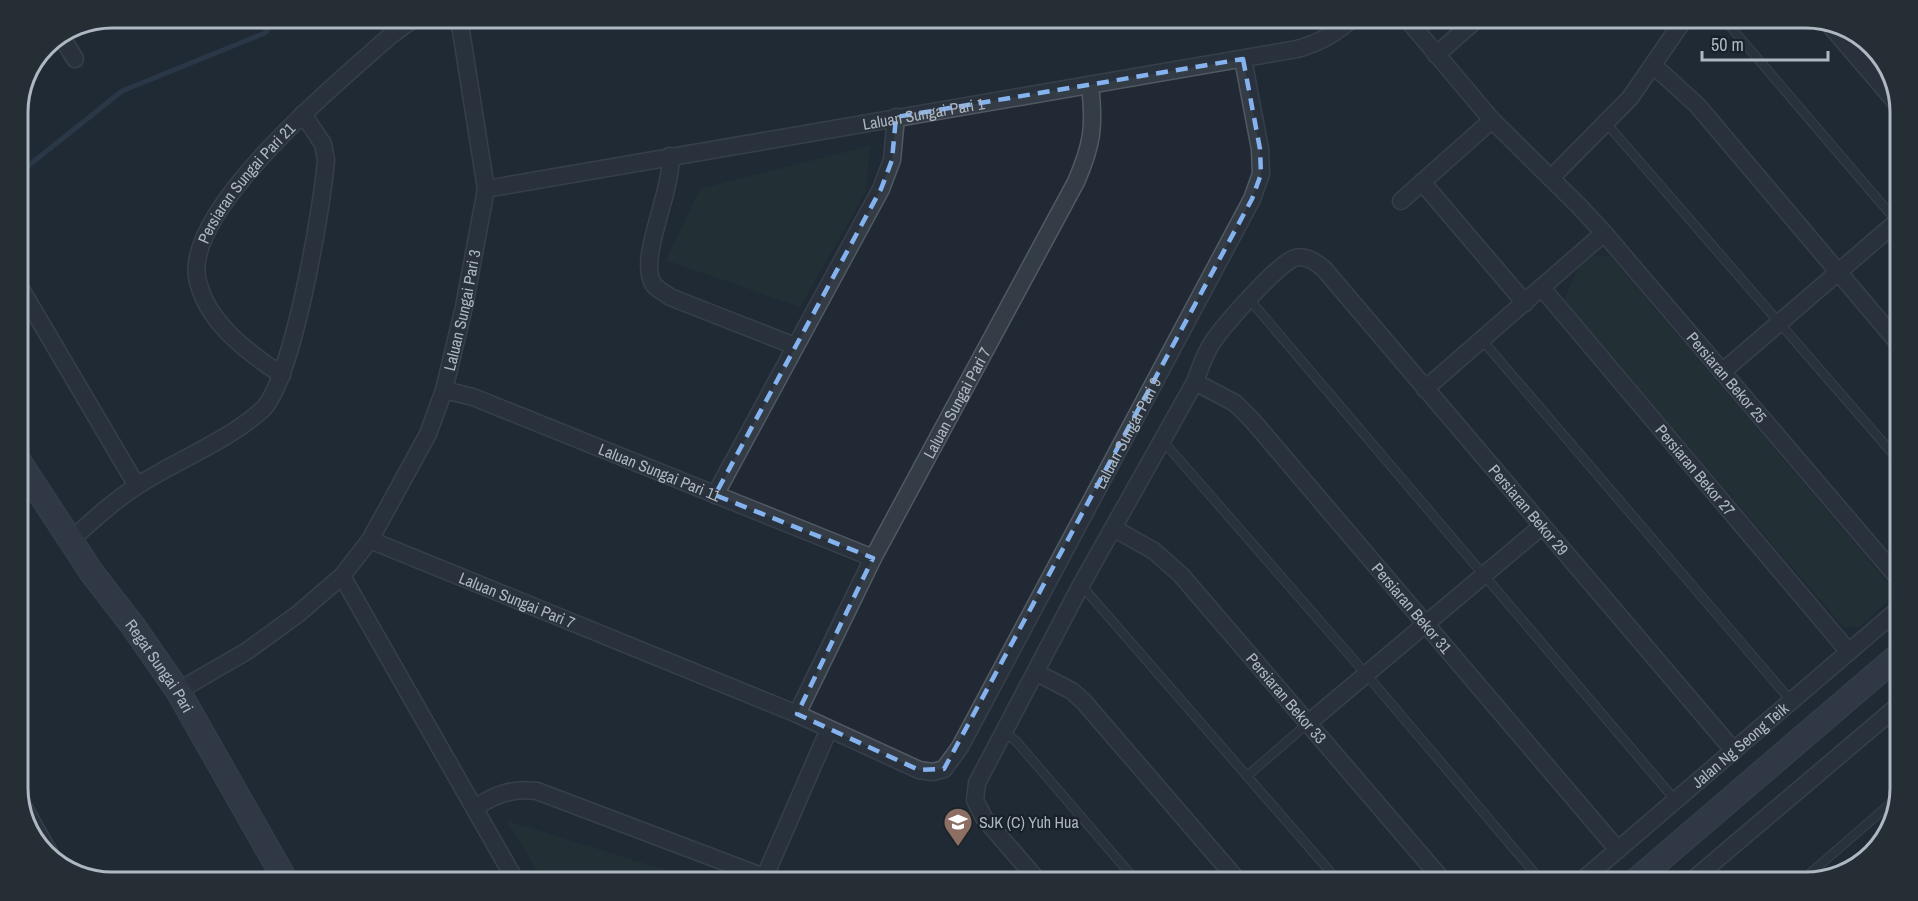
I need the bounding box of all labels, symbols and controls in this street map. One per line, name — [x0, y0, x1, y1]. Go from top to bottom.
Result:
scale bar — [1702, 24, 1828, 62]
text: 50 m — [1711, 32, 1744, 57]
street label: Laluan Sungai Pari 1 — [861, 92, 987, 135]
street label: Persiaran Sungai Pari 21 — [192, 117, 300, 247]
street label: Laluan Sungai Pari 3 — [438, 248, 485, 373]
street label: Persiaran Bekor 25 — [1682, 327, 1772, 427]
street label: Laluan Sungai Pari 7 — [918, 343, 996, 462]
street label: Laluan Sungai Pari 9 — [1089, 373, 1166, 493]
street label: Persiaran Bekor 27 — [1651, 420, 1740, 520]
street label: Laluan Sungai Pari 11 — [595, 438, 725, 507]
street label: Persiaran Bekor 29 — [1484, 460, 1574, 560]
street label: Persiaran Bekor 31 — [1367, 558, 1457, 659]
street label: Laluan Sungai Pari 7 — [456, 567, 579, 633]
street label: Regat Sungai Pari — [121, 614, 199, 716]
street label: Persiaran Bekor 33 — [1241, 648, 1332, 748]
street label: Jalan Ng Seong Teik — [1687, 697, 1793, 793]
school or university icon: SJK (C) Yuh Hua — [942, 806, 974, 848]
place label: SJK (C) Yuh Hua — [979, 811, 1079, 833]

